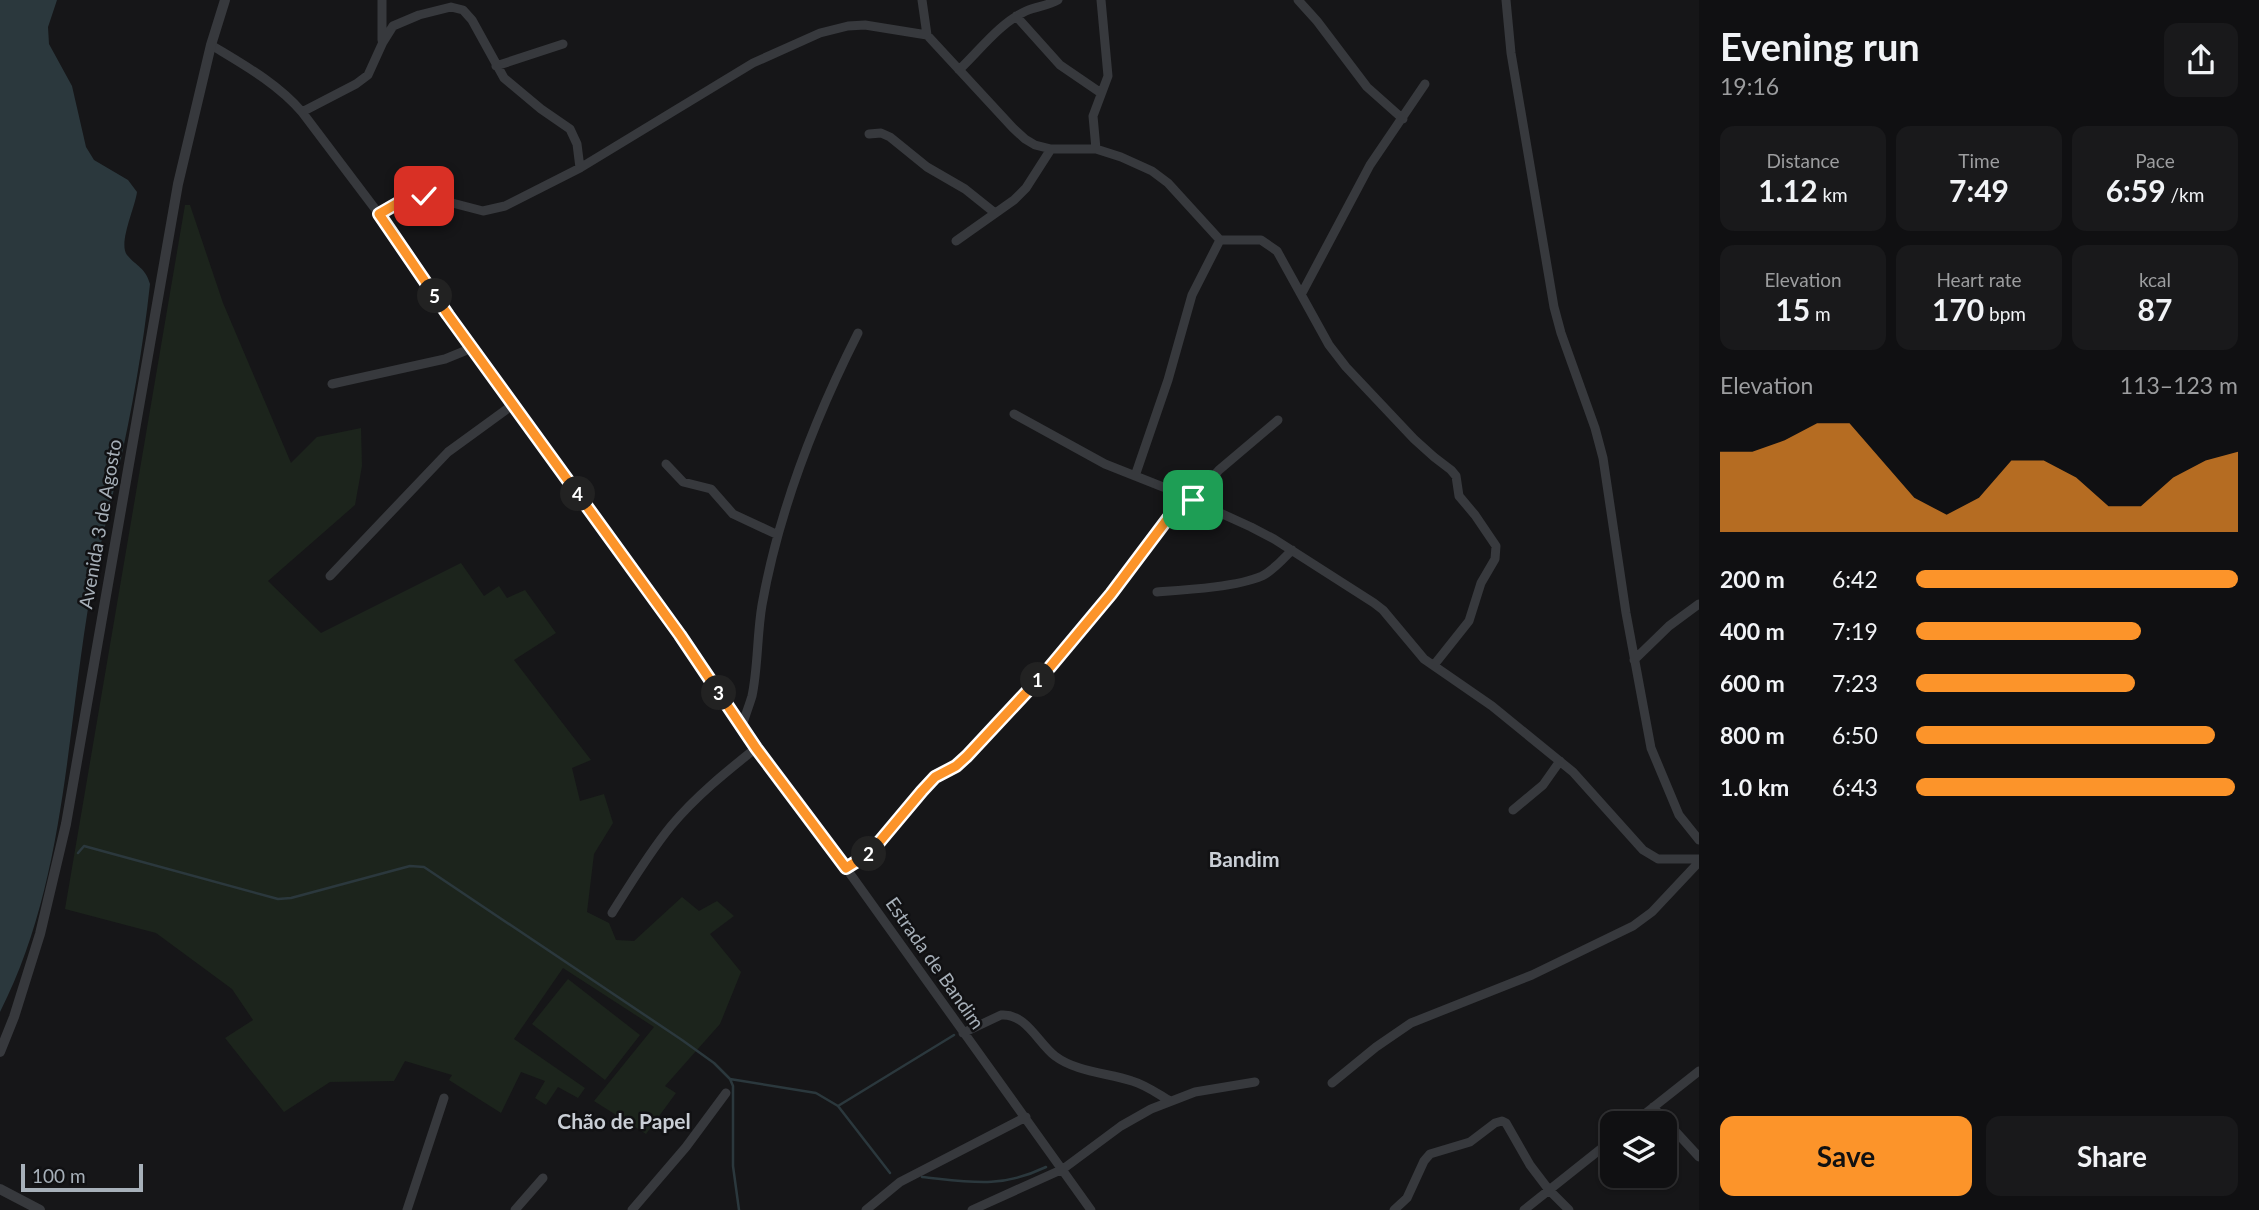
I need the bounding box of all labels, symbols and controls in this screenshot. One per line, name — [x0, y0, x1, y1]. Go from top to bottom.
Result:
text: Evening run — [1720, 23, 1920, 69]
button: share — [2164, 23, 2238, 97]
text: 19:16 — [1720, 72, 1779, 100]
text: Distance — [1767, 149, 1839, 172]
text: Time — [1958, 149, 2000, 172]
text: Pace — [2135, 149, 2175, 172]
pin — [394, 166, 454, 226]
text: 1.12 — [1758, 172, 1818, 208]
text: 7:49 — [1949, 172, 2009, 208]
text: 6:59 — [2106, 172, 2166, 208]
icon: check — [405, 177, 443, 215]
text: km — [1818, 183, 1848, 206]
text: /km — [2166, 183, 2204, 206]
text: Elevation — [1764, 268, 1842, 291]
text: Heart rate — [1936, 268, 2022, 291]
text: kcal — [2139, 268, 2171, 291]
pin: 5 — [418, 278, 452, 314]
text: 5 — [429, 284, 440, 307]
text: 15 — [1775, 291, 1810, 327]
text: 170 — [1932, 291, 1984, 327]
text: 87 — [2138, 291, 2172, 327]
text: m — [1810, 302, 1831, 325]
text: bpm — [1984, 302, 2026, 325]
text: Elevation — [1720, 371, 1813, 399]
text: 113–123 m — [2120, 371, 2238, 399]
street label: Avenida 3 de Agosto — [73, 437, 126, 610]
pin — [1163, 470, 1223, 530]
pin: 4 — [560, 476, 596, 512]
icon: arrive — [1174, 481, 1212, 519]
text: 4 — [572, 482, 583, 505]
text: 200 m — [1720, 565, 1785, 593]
text: 6:42 — [1832, 565, 1878, 593]
text: 400 m — [1720, 617, 1785, 645]
text: 7:19 — [1832, 617, 1878, 645]
pin: 1 — [1020, 662, 1056, 698]
text: 1 — [1032, 668, 1043, 691]
text: 600 m — [1720, 669, 1785, 697]
text: 7:23 — [1832, 669, 1878, 697]
pin: 3 — [702, 676, 736, 710]
text: 3 — [713, 681, 724, 704]
text: 800 m — [1720, 721, 1785, 749]
text: 6:50 — [1832, 721, 1878, 749]
text: 1.0 km — [1720, 773, 1789, 801]
text: 6:43 — [1832, 773, 1878, 801]
pin: 2 — [852, 836, 886, 872]
text: 2 — [863, 842, 874, 865]
district label: Bandim — [1208, 846, 1280, 871]
street label: Estrada de Bandim — [881, 892, 989, 1033]
district label: Chão de Papel — [557, 1108, 691, 1133]
map controls — [1600, 1111, 1677, 1188]
button: layers — [1600, 1111, 1677, 1188]
button: Save — [1720, 1116, 1972, 1196]
button: Share — [1986, 1116, 2238, 1196]
scale bar — [21, 1161, 144, 1193]
text: 100 m — [32, 1164, 86, 1187]

